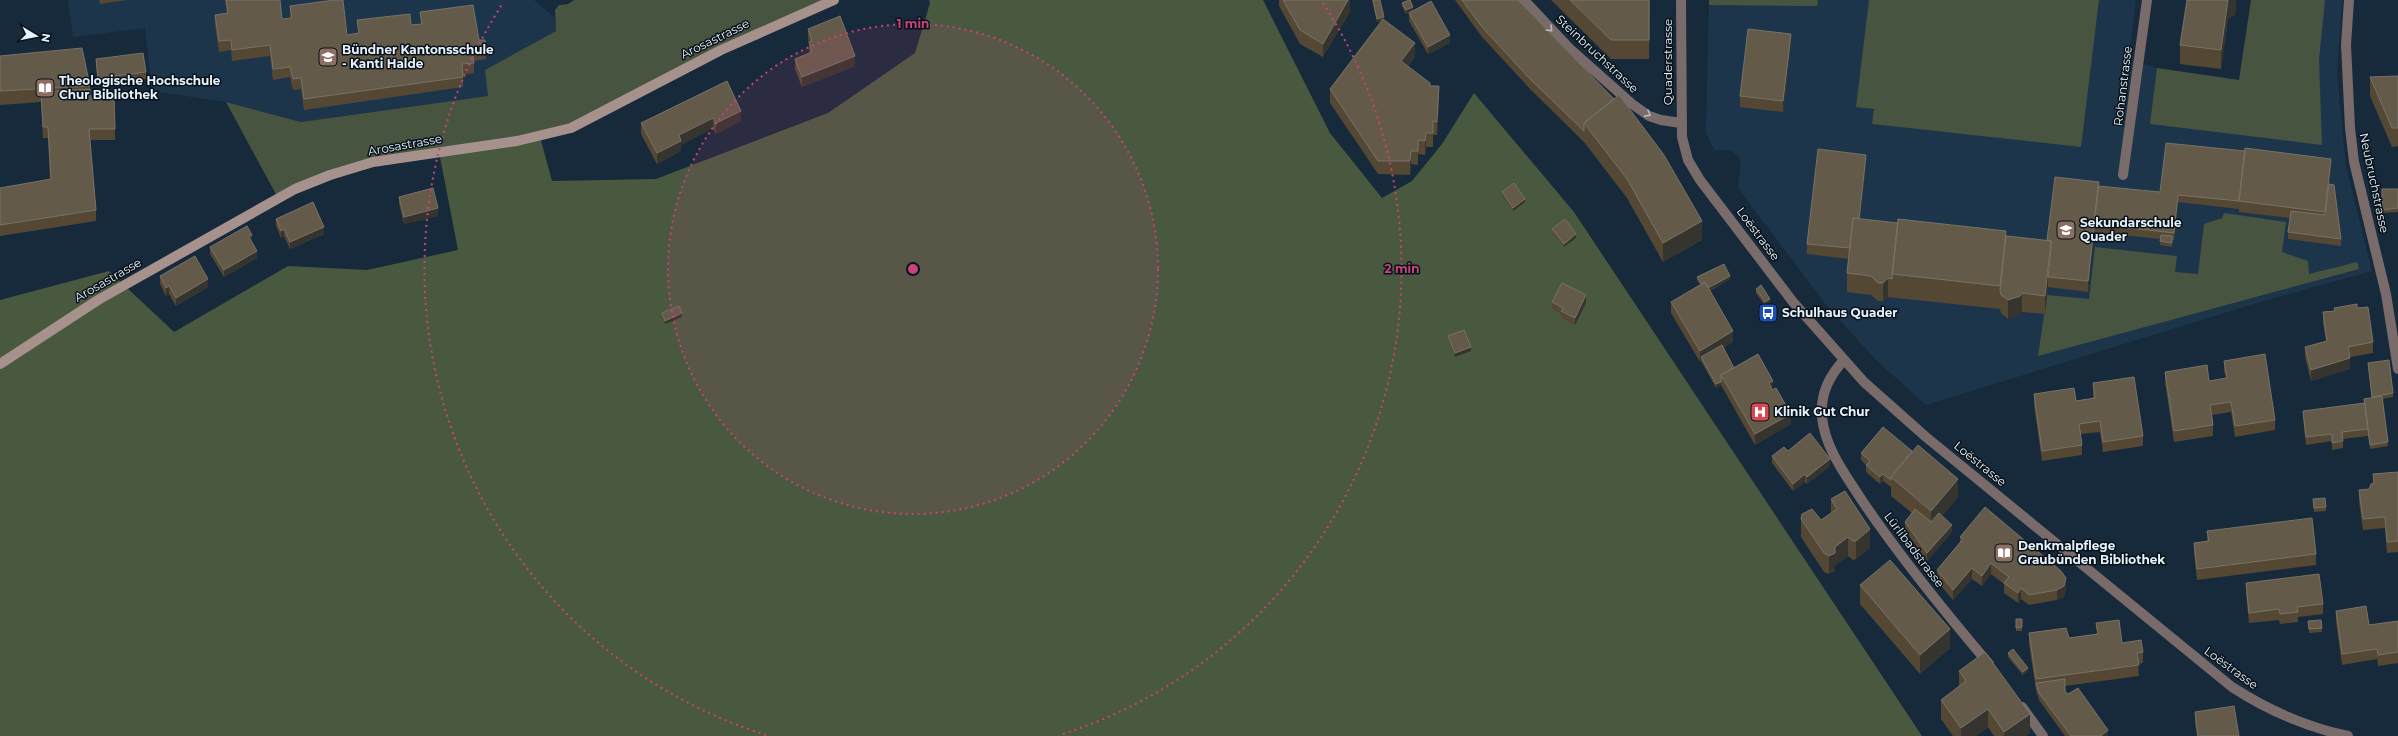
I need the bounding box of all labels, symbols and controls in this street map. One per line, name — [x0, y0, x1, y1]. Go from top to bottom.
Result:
street label: Steinbruchstrasse — [1553, 11, 1642, 96]
street label: Arosastrasse — [678, 15, 752, 62]
north arrow — [16, 16, 56, 56]
text: 1 min — [897, 16, 929, 31]
street label: Quaderstrasse — [1660, 19, 1675, 105]
one-way arrow — [1545, 24, 1553, 32]
text: N — [38, 32, 54, 43]
place label: Bündner Kantonsschule - Kanti Halde — [342, 42, 494, 71]
street label: Rohanstrasse — [2110, 45, 2135, 127]
school or university icon: Bündner Kantonsschule - Kanti Halde — [317, 46, 339, 68]
place label: Theologische Hochschule Chur Bibliothek — [59, 73, 221, 102]
library icon: Theologische Hochschule Chur Bibliothek — [34, 77, 56, 99]
one-way arrow — [1644, 110, 1651, 117]
street label: Arosastrasse — [367, 131, 443, 158]
street label: Neubruchstrasse — [2357, 131, 2392, 234]
street label: Loëstrasse — [1733, 204, 1783, 263]
place label: Sekundarschule Quader — [2080, 215, 2182, 244]
school or university icon: Sekundarschule Quader — [2055, 219, 2077, 241]
street label: Arosastrasse — [72, 254, 144, 305]
text: 2 min — [1385, 261, 1419, 276]
centre of rings — [906, 262, 920, 276]
bus stop icon: Schulhaus Quader — [1757, 302, 1779, 324]
place label: Schulhaus Quader — [1782, 305, 1897, 320]
hospital icon: Klinik Gut Chur — [1749, 401, 1771, 423]
place label: Klinik Gut Chur — [1774, 404, 1870, 419]
street label: Loëstrasse — [1951, 438, 2009, 489]
street label: Lürlibadstrasse — [1881, 509, 1948, 590]
place label: Denkmalpflege Graubünden Bibliothek — [2018, 538, 2165, 567]
library icon: Denkmalpflege Graubünden Bibliothek — [1993, 542, 2015, 564]
street label: Loëstrasse — [2201, 643, 2261, 692]

